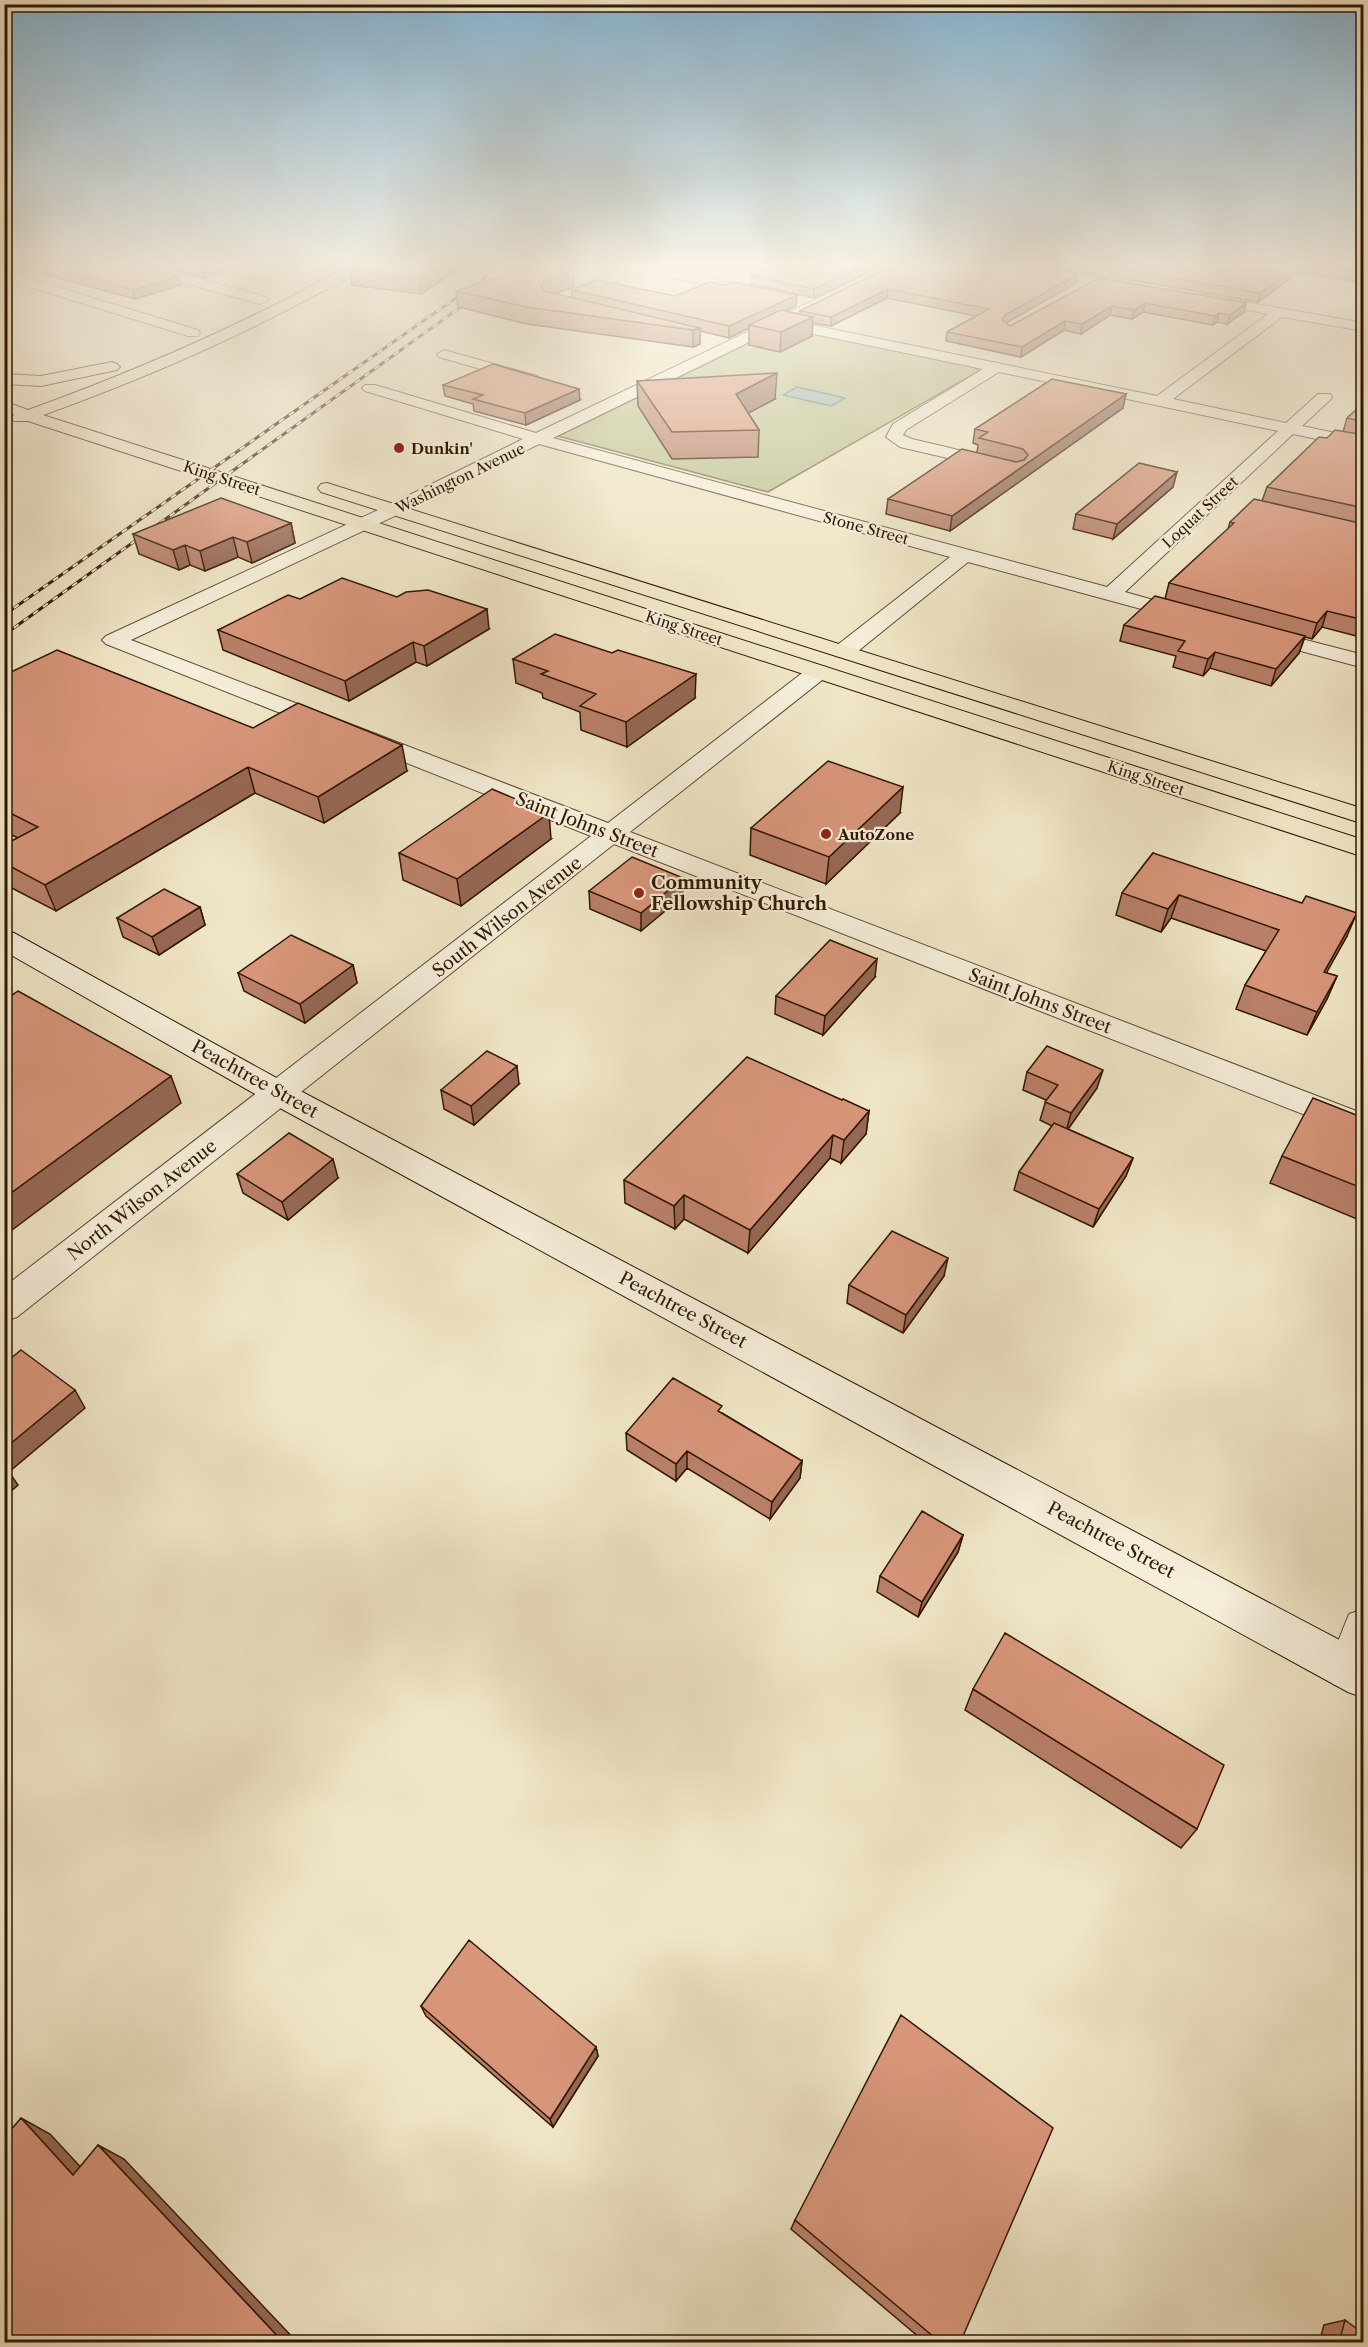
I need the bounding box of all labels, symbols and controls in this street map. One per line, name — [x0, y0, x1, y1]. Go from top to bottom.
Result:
street label: Washington Avenue — [391, 438, 528, 518]
place label: Dunkin' — [411, 439, 473, 458]
marker: Dunkin' — [392, 441, 406, 455]
street label: King Street — [181, 457, 264, 500]
street label: Loquat Street — [1158, 471, 1242, 552]
street label: Stone Street — [821, 507, 912, 549]
street label: King Street — [643, 607, 726, 650]
street label: King Street — [1105, 757, 1188, 800]
street label: Saint Johns Street — [512, 788, 662, 863]
place label: AutoZone — [837, 825, 914, 844]
marker: AutoZone — [819, 827, 833, 841]
street label: South Wilson Avenue — [428, 852, 586, 982]
place label: Community Fellowship Church — [651, 872, 828, 915]
marker: Community Fellowship Church — [632, 886, 646, 900]
street label: Saint Johns Street — [965, 964, 1115, 1039]
street label: Peachtree Street — [188, 1035, 323, 1123]
street label: North Wilson Avenue — [63, 1135, 221, 1265]
street label: Peachtree Street — [615, 1267, 751, 1353]
street label: Peachtree Street — [1043, 1497, 1179, 1583]

